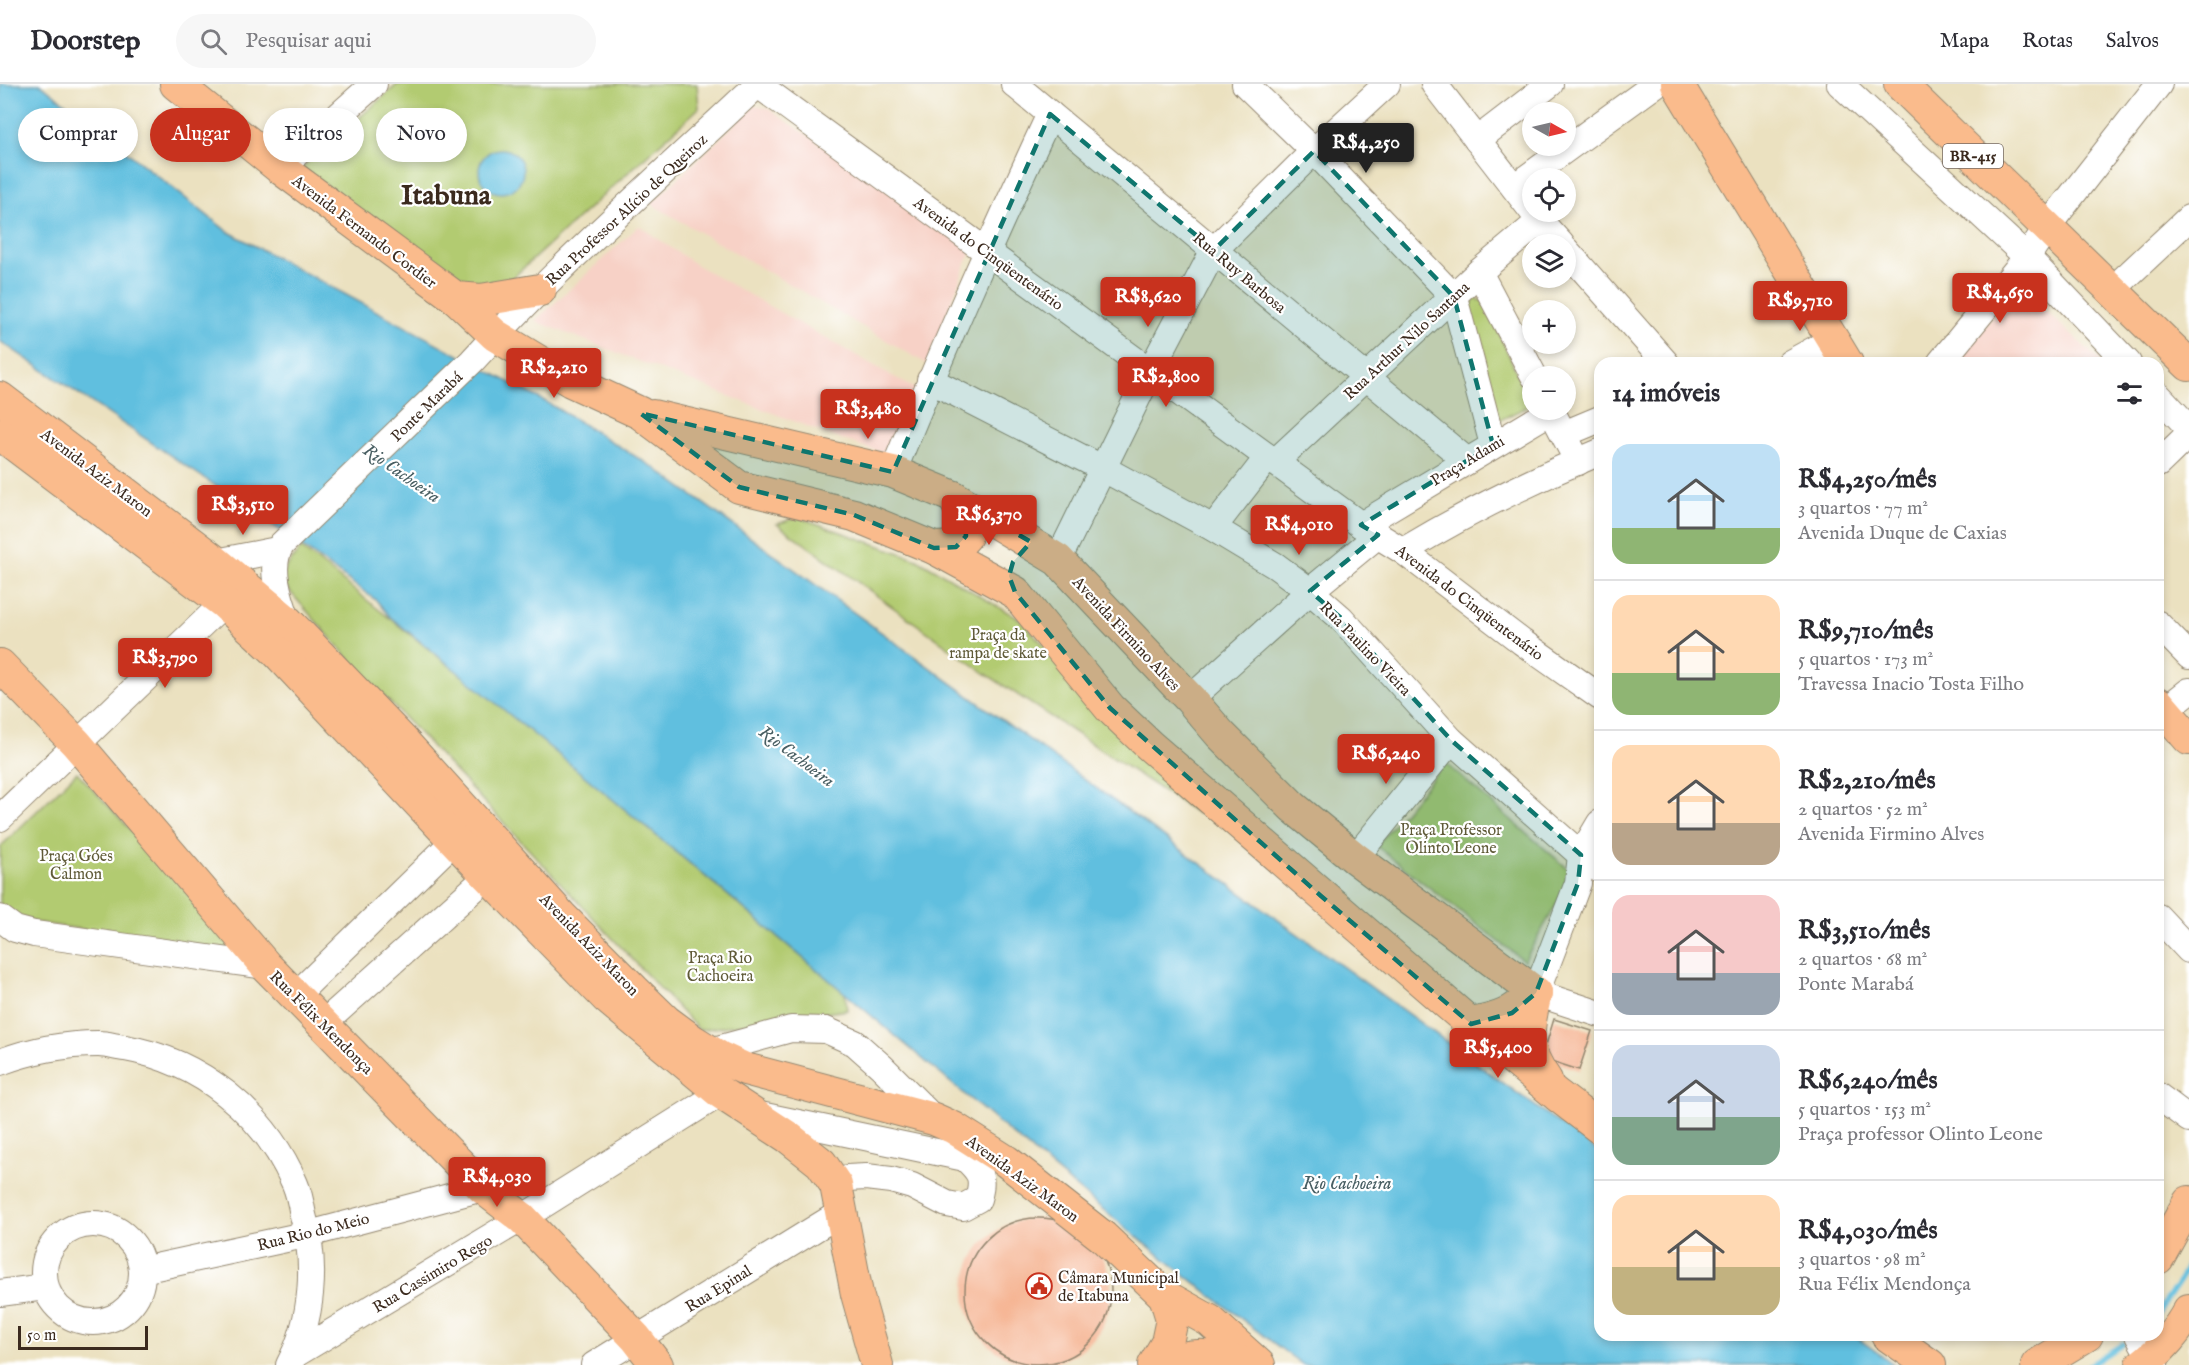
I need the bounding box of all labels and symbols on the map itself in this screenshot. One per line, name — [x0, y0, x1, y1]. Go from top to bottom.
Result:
north arrow — [1522, 102, 1576, 156]
pin: R$4,250 — [1311, 123, 1421, 174]
street label: Rua Professor Alício de Queiroz — [542, 130, 712, 291]
road number: BR-415 — [1943, 144, 2003, 168]
street label: Avenida Fernando Cordier — [287, 171, 440, 294]
district label: Itabuna — [401, 179, 492, 214]
street label: Avenida do Cinqüentenário — [908, 193, 1067, 316]
street label: Rua Ruy Barbosa — [1188, 229, 1290, 318]
pin: R$4,650 — [1945, 273, 2055, 324]
pin: R$8,620 — [1093, 277, 1203, 328]
street label: Rua Arthur Nilo Santana — [1340, 278, 1475, 405]
pin: R$9,710 — [1745, 281, 1855, 332]
pin: R$2,210 — [499, 348, 609, 399]
pin: R$2,800 — [1111, 357, 1221, 408]
street label: Ponte Marabá — [387, 368, 468, 447]
pin: R$3,480 — [813, 389, 923, 440]
street label: Avenida Aziz Maron — [35, 424, 156, 522]
street label: Praça Adami — [1428, 432, 1508, 491]
water label: Rio Cachoeira — [358, 439, 444, 509]
pin: R$3,510 — [188, 485, 298, 536]
pin: R$6,370 — [934, 495, 1044, 546]
pin: R$4,010 — [1244, 505, 1354, 556]
street label: Avenida do Cinqüentenário — [1390, 541, 1547, 666]
street label: Avenida Firmino Alves — [1067, 572, 1184, 696]
street label: Rua Paulino Vieira — [1314, 598, 1415, 701]
park label: Praça da rampa de skate — [949, 626, 1047, 664]
pin: R$3,790 — [110, 638, 220, 689]
water label: Rio Cachoeira — [754, 721, 839, 793]
pin: R$6,240 — [1331, 734, 1441, 785]
park label: Praça Professor Olinto Leone — [1400, 821, 1502, 859]
park label: Praça Góes Calmon — [39, 847, 113, 885]
street label: Avenida Aziz Maron — [534, 889, 643, 1001]
park label: Praça Rio Cachoeira — [687, 949, 753, 987]
street label: Rua Félix Mendonça — [265, 967, 377, 1079]
pin: R$5,400 — [1443, 1028, 1553, 1079]
street label: Avenida Aziz Maron — [961, 1131, 1083, 1228]
pin: R$4,030 — [442, 1157, 552, 1208]
water label: Rio Cachoeira — [1302, 1173, 1392, 1196]
street label: Rua Rio do Meio — [255, 1209, 372, 1257]
street label: Rua Cassimiro Rego — [370, 1231, 497, 1318]
street label: Rua Epinal — [682, 1261, 757, 1318]
place label: Câmara Municipal de Itabuna — [1058, 1269, 1180, 1307]
public building icon: Câmara Municipal de Itabuna — [1024, 1271, 1054, 1301]
scale bar — [18, 1323, 148, 1350]

